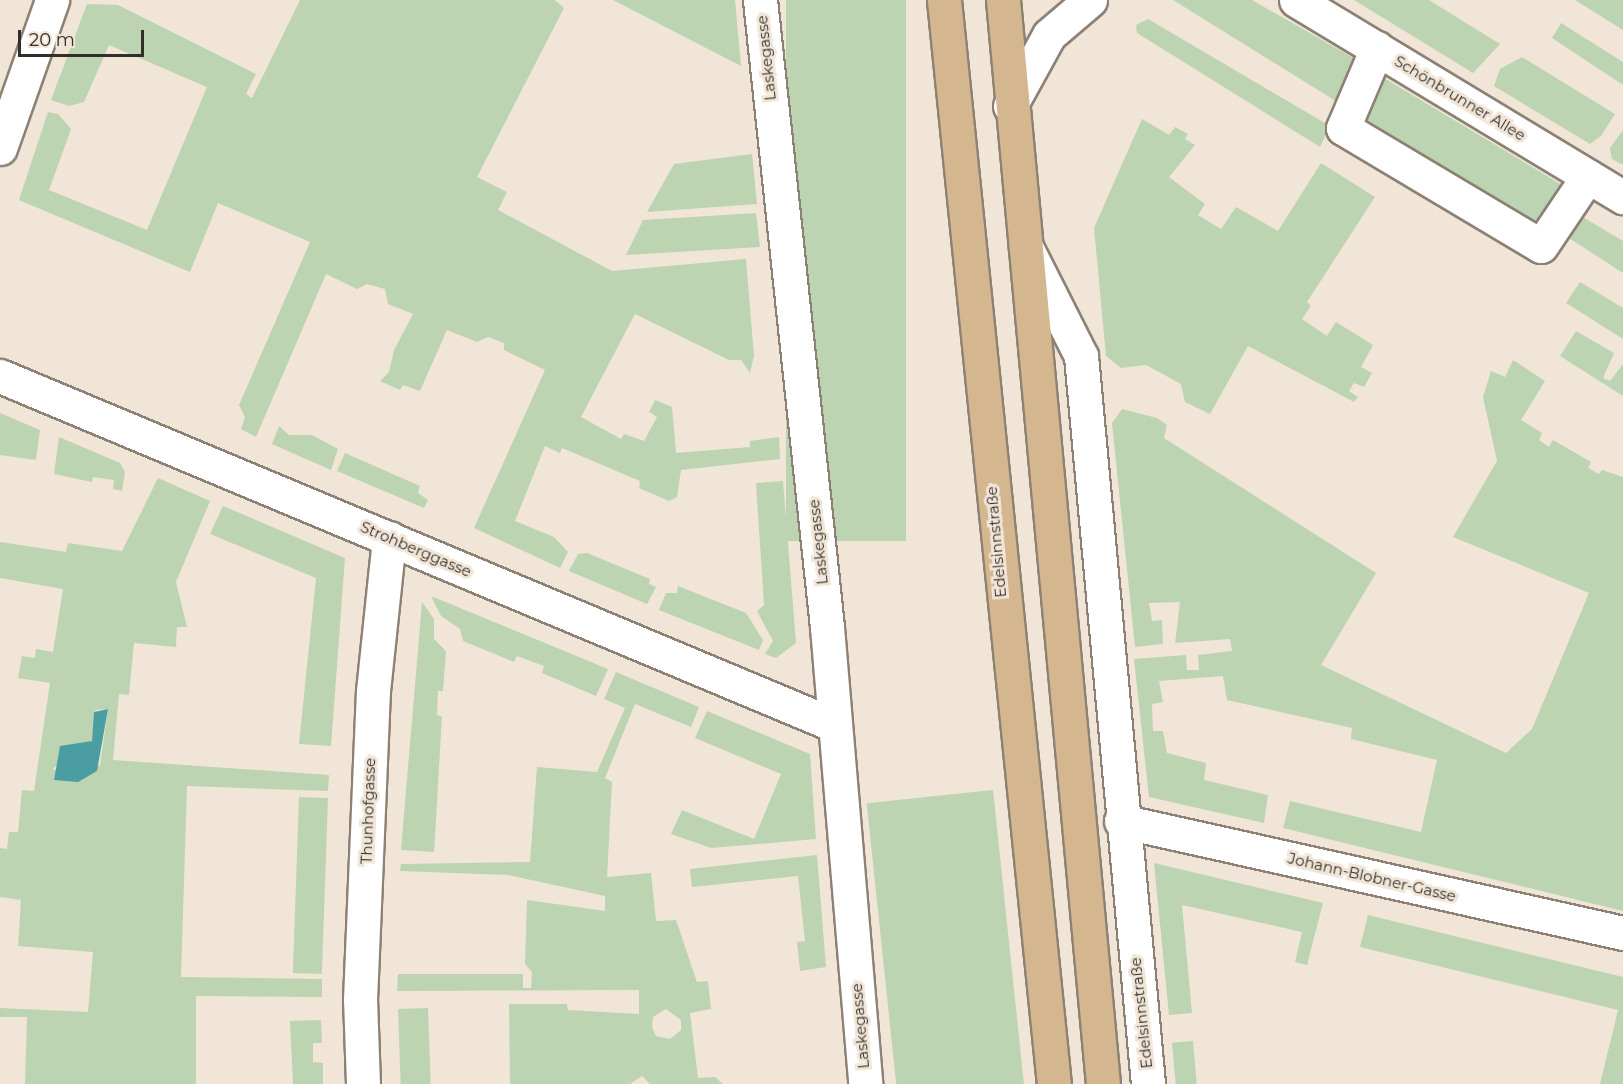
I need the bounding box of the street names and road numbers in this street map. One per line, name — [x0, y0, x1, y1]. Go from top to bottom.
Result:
street label: Laskegasse — [753, 15, 779, 101]
street label: Schönbrunner Allee — [1391, 52, 1529, 144]
street label: Edelsinnstraße — [982, 486, 1010, 598]
street label: Laskegasse — [805, 499, 831, 585]
street label: Strohberggasse — [358, 517, 474, 581]
street label: Thunhofgasse — [357, 758, 379, 864]
street label: Johann-Blobner-Gasse — [1286, 849, 1458, 905]
street label: Edelsinnstraße — [1126, 957, 1156, 1069]
street label: Laskegasse — [847, 983, 873, 1069]

